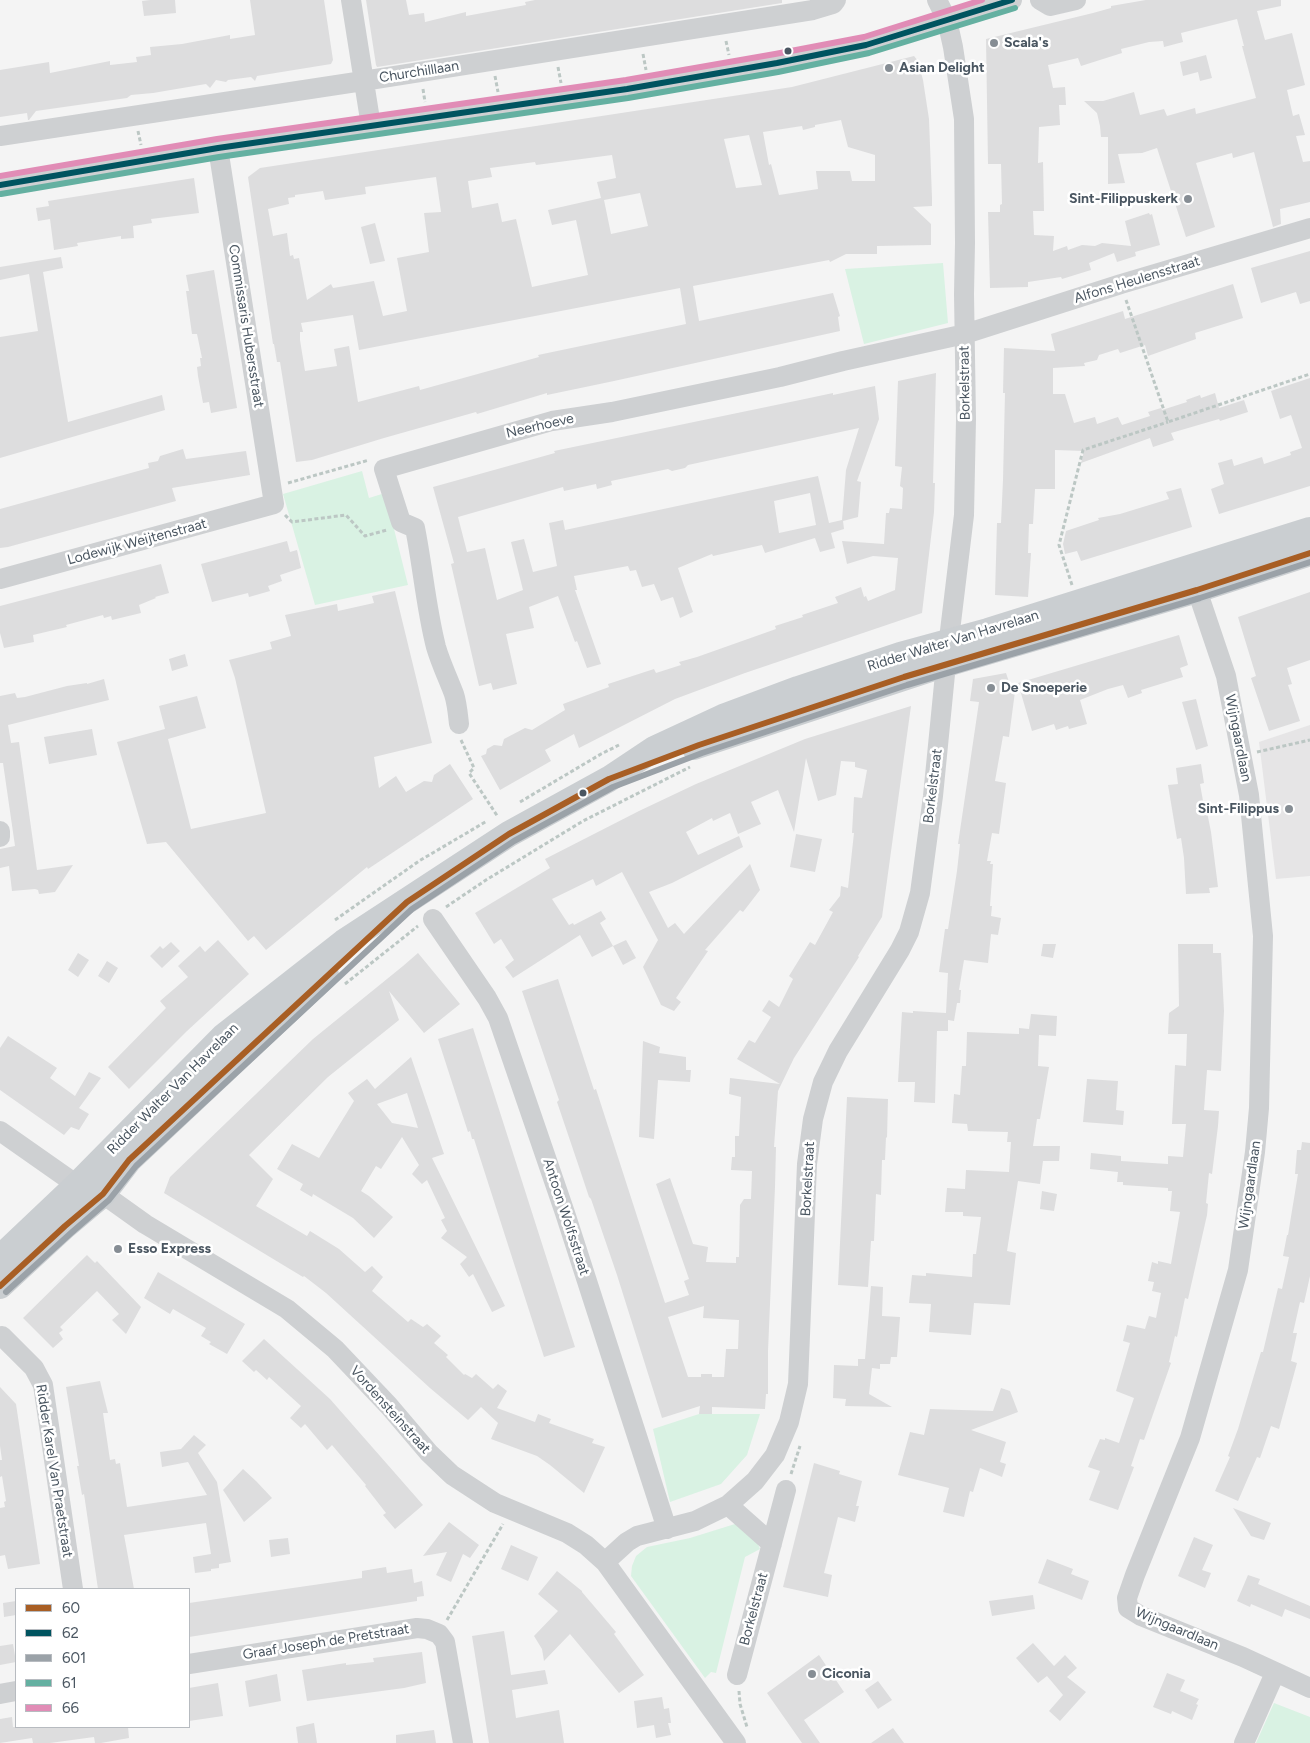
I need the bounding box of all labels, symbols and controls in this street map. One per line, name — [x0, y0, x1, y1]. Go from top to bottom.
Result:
place label: Scala's — [1004, 35, 1048, 51]
marker: Scala's — [988, 37, 1000, 49]
unlabelled marker — [783, 46, 793, 56]
street label: Churchilllaan — [378, 57, 460, 87]
place label: Asian Delight — [899, 60, 985, 76]
marker: Asian Delight — [883, 62, 895, 74]
place label: Sint-Filippuskerk — [1069, 191, 1178, 207]
marker: Sint-Filippuskerk — [1182, 193, 1194, 205]
street label: Commissaris Hubersstraat — [225, 243, 267, 409]
street label: Alfons Heulensstraat — [1072, 253, 1202, 307]
street label: Borkelstraat — [956, 345, 974, 421]
street label: Neerhoeve — [504, 410, 576, 442]
street label: Lodewijk Weijtenstraat — [65, 515, 209, 569]
street label: Ridder Walter Van Havrelaan — [865, 607, 1041, 675]
place label: De Snoeperie — [1001, 680, 1087, 696]
marker: De Snoeperie — [985, 682, 997, 694]
street label: Wijngaardlaan — [1221, 693, 1255, 783]
street label: Borkelstraat — [920, 748, 946, 824]
unlabelled marker — [578, 788, 588, 798]
place label: Sint-Filippus — [1198, 801, 1279, 817]
marker: Sint-Filippus — [1283, 803, 1295, 815]
street label: Ridder Walter Van Havrelaan — [104, 1020, 242, 1158]
street label: Wijngaardlaan — [1235, 1140, 1265, 1230]
street label: Borkelstraat — [798, 1141, 818, 1217]
street label: Antoon Wolfsstraat — [539, 1156, 593, 1278]
place label: Esso Express — [128, 1241, 211, 1257]
marker: Esso Express — [112, 1243, 124, 1255]
street label: Vordensteinstraat — [346, 1363, 434, 1457]
street label: Ridder Karel Van Praetstraat — [32, 1383, 76, 1559]
street label: Borkelstraat — [736, 1571, 772, 1647]
legend — [15, 1588, 190, 1728]
text: 60 — [62, 1599, 80, 1617]
street label: Wijngaardlaan — [1133, 1604, 1221, 1654]
street label: Graaf Joseph de Pretstraat — [241, 1621, 411, 1663]
text: 62 — [62, 1624, 79, 1642]
text: 601 — [62, 1649, 86, 1667]
place label: Ciconia — [822, 1666, 871, 1682]
marker: Ciconia — [806, 1668, 818, 1680]
text: 61 — [62, 1674, 77, 1692]
text: 66 — [62, 1699, 79, 1717]

